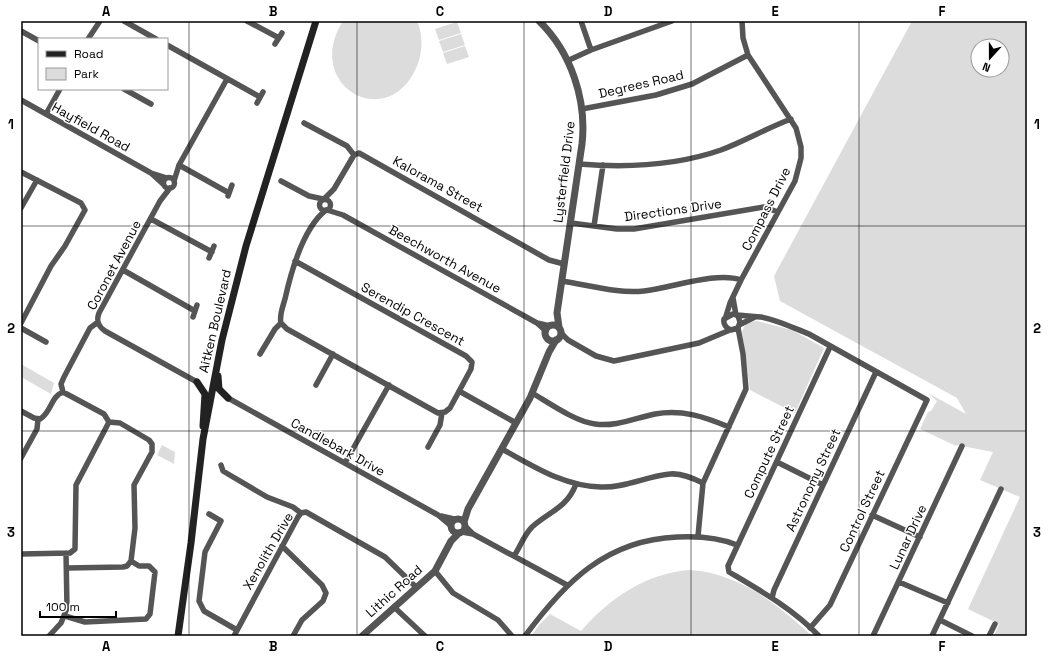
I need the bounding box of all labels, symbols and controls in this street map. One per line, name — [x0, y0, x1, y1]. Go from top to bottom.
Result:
text: A — [102, 3, 111, 20]
text: B — [269, 3, 278, 20]
text: C — [436, 3, 444, 20]
text: D — [604, 3, 613, 20]
text: E — [771, 3, 779, 20]
text: F — [939, 3, 946, 20]
legend — [38, 38, 168, 90]
north arrow — [970, 38, 1010, 78]
text: Road — [74, 46, 103, 62]
text: N — [980, 59, 992, 75]
text: Park — [74, 66, 99, 82]
street label: Degrees Road — [597, 66, 685, 102]
street label: Hayfield Road — [49, 98, 133, 156]
text: 1 — [8, 116, 14, 133]
text: 1 — [1034, 116, 1040, 133]
street label: Lysterfield Drive — [549, 120, 579, 224]
street label: Kalorama Street — [390, 152, 486, 216]
street label: Compass Drive — [738, 164, 794, 254]
street label: Directions Drive — [623, 195, 723, 225]
street label: Coronet Avenue — [83, 217, 145, 313]
street label: Beechworth Avenue — [386, 221, 504, 297]
street label: Aitken Boulevard — [195, 268, 235, 374]
street label: Serendip Crescent — [358, 278, 468, 350]
text: 2 — [7, 320, 15, 337]
text: 2 — [1033, 320, 1041, 337]
street label: Compute Street — [740, 403, 798, 501]
street label: Candlebark Drive — [288, 414, 388, 480]
street label: Astronomy Street — [782, 426, 844, 534]
street label: Control Street — [835, 467, 889, 555]
street label: Lunar Drive — [886, 502, 930, 572]
street label: Xenolith Drive — [239, 509, 297, 593]
text: 3 — [7, 524, 15, 541]
text: 3 — [1033, 524, 1041, 541]
street label: Lithic Road — [362, 561, 426, 621]
scale bar — [40, 593, 116, 619]
text: 100 m — [46, 599, 80, 615]
text: A — [102, 638, 111, 655]
text: B — [269, 638, 278, 655]
text: C — [436, 638, 444, 655]
text: D — [604, 638, 613, 655]
text: E — [771, 638, 779, 655]
text: F — [939, 638, 946, 655]

